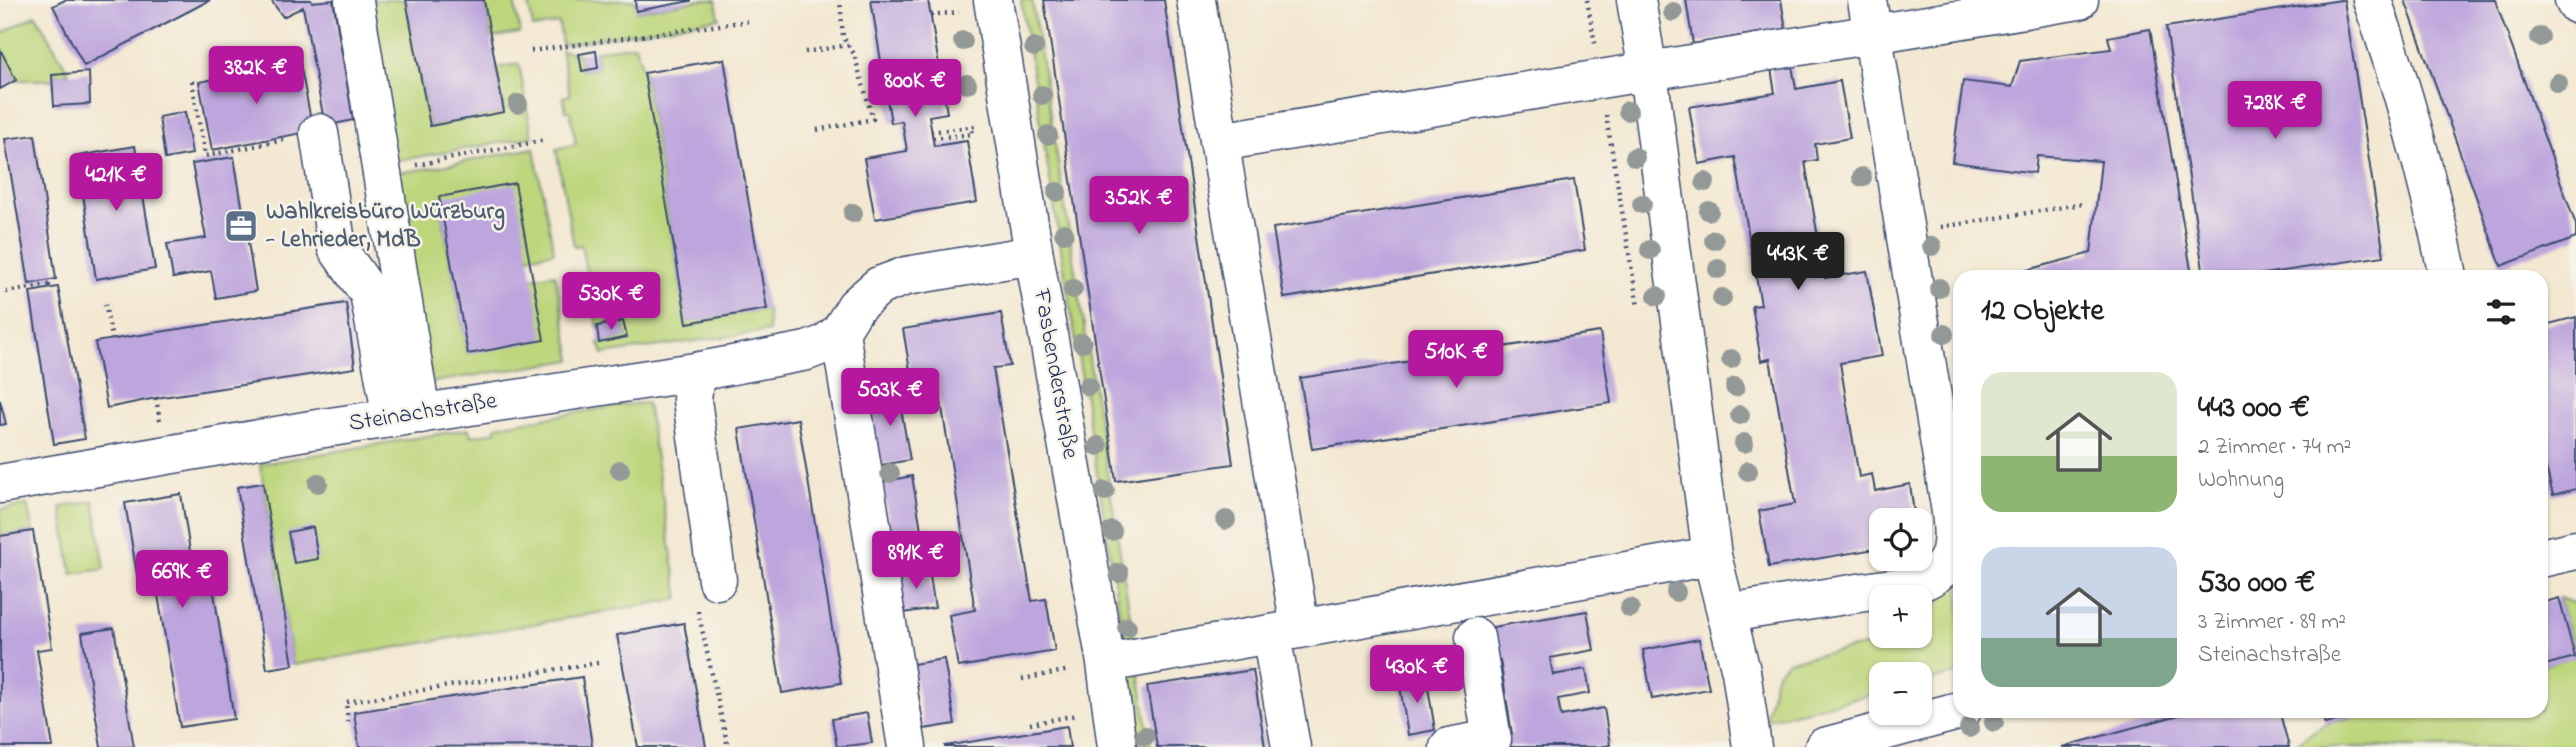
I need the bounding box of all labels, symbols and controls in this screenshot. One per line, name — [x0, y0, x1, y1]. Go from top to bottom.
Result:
pin: 382K € — [199, 46, 313, 106]
text: 382K € — [225, 52, 287, 85]
pin: 800K € — [858, 60, 972, 119]
text: 800K € — [884, 65, 946, 98]
pin: 728K € — [2218, 82, 2332, 141]
text: 728K € — [2244, 87, 2306, 120]
pin: 421K € — [59, 154, 173, 213]
text: 421K € — [85, 159, 147, 192]
pin: 352K € — [1082, 176, 1196, 236]
text: 352K € — [1105, 182, 1173, 215]
place label: Wahlkreisbüro Würzburg - Lehrieder, MdB — [265, 195, 505, 258]
office icon: Wahlkreisbüro Würzburg - Lehrieder, MdB — [222, 207, 260, 245]
pin: 443K € — [1741, 232, 1855, 292]
text: 443K € — [1767, 238, 1829, 271]
pin: 530K € — [554, 272, 668, 332]
text: 530K € — [578, 278, 644, 311]
street label: Fasbenderstraße — [1023, 285, 1087, 462]
text: 12 Objekte — [1981, 290, 2104, 334]
icon: filters — [2482, 293, 2520, 331]
pin: 510K € — [1399, 330, 1513, 390]
text: 510K € — [1424, 336, 1488, 369]
pin: 503K € — [833, 368, 947, 428]
text: 503K € — [857, 374, 923, 407]
street label: Steinachstraße — [346, 384, 500, 442]
text: 443 000 € — [2198, 387, 2310, 431]
icon: home — [2037, 400, 2121, 484]
text: 2 Zimmer · 74 m² — [2198, 431, 2351, 464]
text: Wohnung — [2198, 464, 2284, 497]
map controls — [1869, 508, 1932, 725]
button: locate — [1869, 508, 1932, 571]
pin: 891K € — [859, 532, 973, 591]
text: 891K € — [888, 537, 944, 570]
pin: 669K € — [125, 550, 239, 610]
text: 669K € — [152, 556, 212, 589]
text: 530 000 € — [2198, 562, 2315, 606]
icon: home — [2037, 575, 2121, 659]
button: + — [1869, 585, 1932, 648]
text: 3 Zimmer · 89 m² — [2198, 606, 2346, 639]
text: Steinachstraße — [2198, 639, 2341, 672]
pin: 430K € — [1360, 646, 1474, 705]
text: 430K € — [1386, 651, 1448, 684]
button: − — [1869, 662, 1932, 725]

